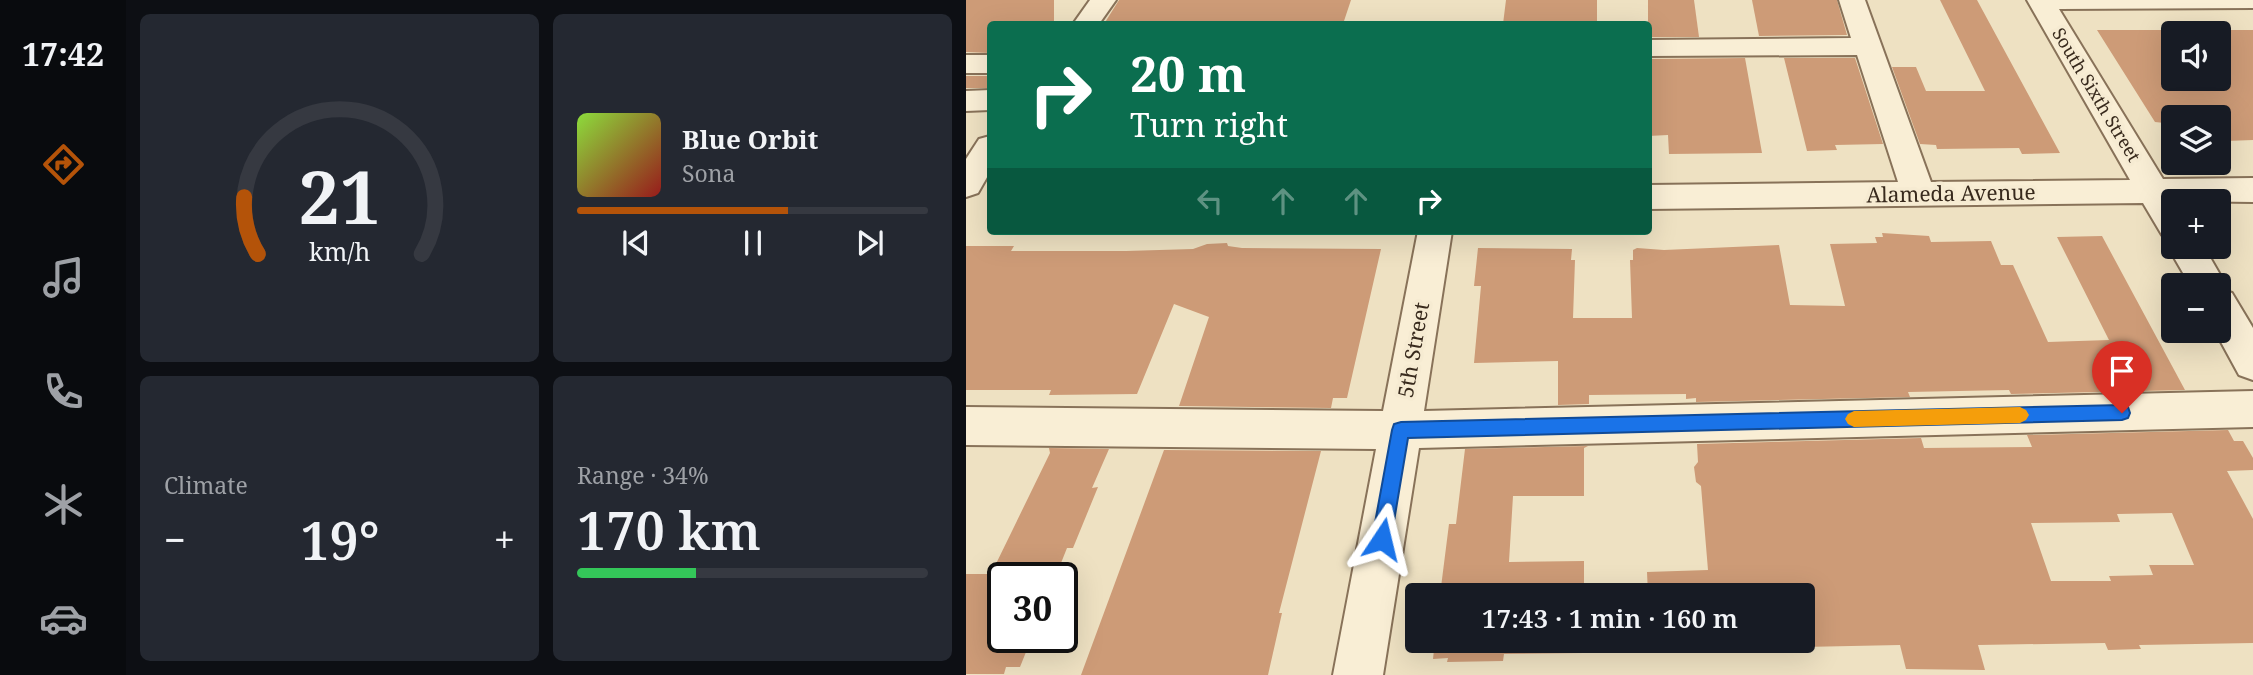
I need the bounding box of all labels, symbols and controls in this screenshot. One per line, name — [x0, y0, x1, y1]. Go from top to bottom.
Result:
map controls — [2161, 21, 2231, 343]
button: sound — [2161, 21, 2231, 91]
street label: South Sixth Street — [2047, 23, 2146, 166]
text: 17:42 — [22, 32, 104, 75]
text: 20 m — [1130, 40, 1246, 106]
icon: right — [1015, 49, 1106, 140]
text: Turn right — [1130, 103, 1288, 146]
button: layers — [2161, 105, 2231, 175]
text: Blue Orbit — [682, 121, 818, 157]
icon: directions — [39, 140, 88, 189]
text: 21 — [298, 146, 381, 245]
text: Sona — [682, 157, 736, 189]
street label: Alameda Avenue — [1866, 178, 2036, 208]
icon: left — [1191, 182, 1229, 220]
icon: ahead — [1264, 182, 1302, 220]
icon: ahead — [1337, 182, 1375, 220]
icon: right — [1410, 182, 1448, 220]
button: + — [2161, 189, 2231, 259]
icon: previous — [617, 224, 655, 262]
icon: pause — [734, 224, 772, 262]
icon: next — [851, 224, 889, 262]
text: km/h — [309, 234, 370, 268]
icon: music — [39, 253, 88, 302]
button: − — [2161, 273, 2231, 343]
street label: 5th Street — [1391, 300, 1435, 400]
pin — [2092, 341, 2152, 413]
icon: arrive — [2103, 352, 2141, 390]
icon: phone — [39, 367, 88, 416]
text: Range · 34% — [577, 459, 709, 491]
text: Climate — [164, 469, 248, 501]
icon: climate — [39, 480, 88, 529]
text: 170 km — [577, 494, 761, 565]
position arrow — [1345, 502, 1419, 576]
text: 19° — [300, 504, 380, 575]
text: − — [164, 513, 186, 565]
text: + — [494, 513, 515, 565]
speed limit sign: 30 — [987, 562, 1078, 653]
icon: car — [39, 594, 88, 643]
text: 17:43 · 1 min · 160 m — [1482, 600, 1738, 636]

